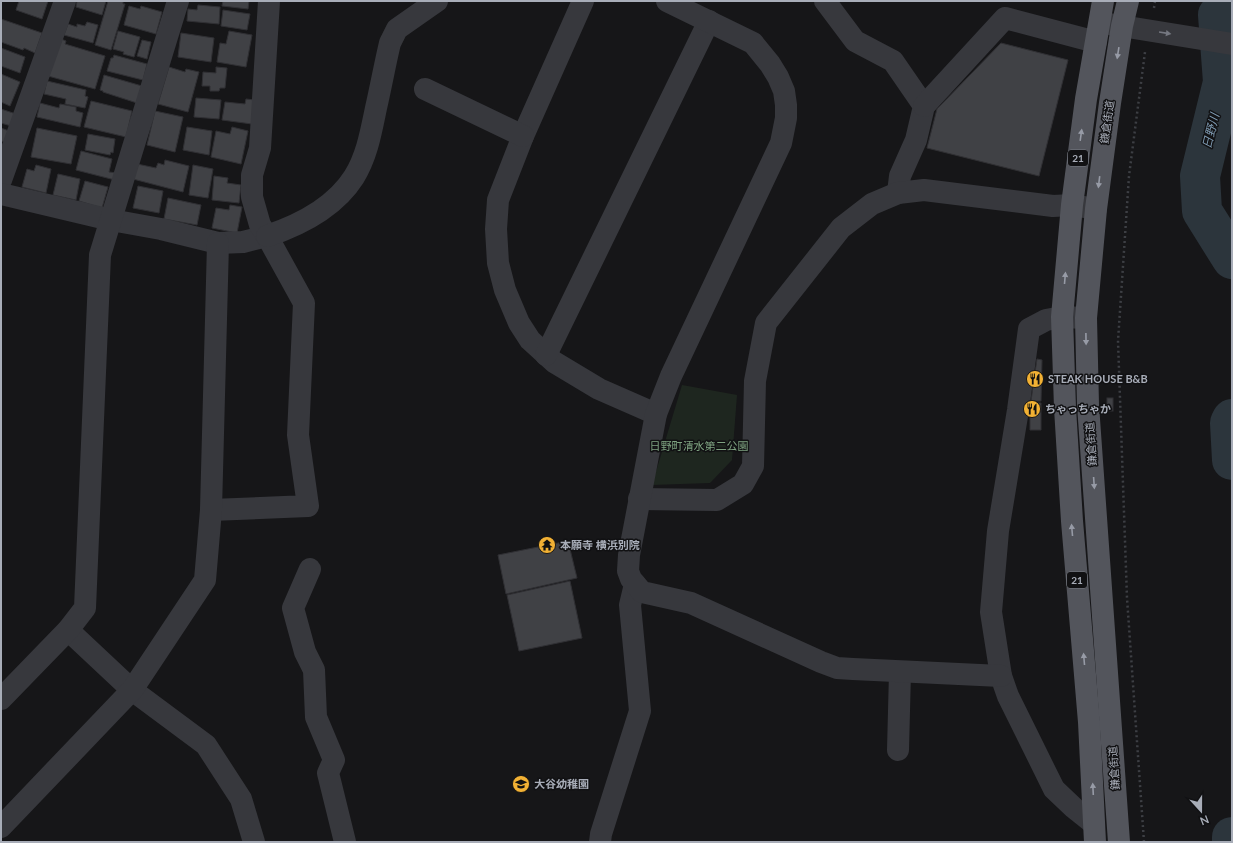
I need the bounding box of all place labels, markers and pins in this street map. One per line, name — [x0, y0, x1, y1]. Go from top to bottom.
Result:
restaurant icon: STEAK HOUSE B&B — [1025, 369, 1045, 389]
place label: STEAK HOUSE B&B — [1048, 372, 1148, 385]
restaurant icon: ちゃっちゃか — [1022, 399, 1042, 419]
place label: ちゃっちゃか — [1045, 402, 1111, 415]
temple icon: 本願寺 横浜別院 — [537, 535, 557, 555]
place label: 本願寺 横浜別院 — [560, 538, 640, 551]
school or university icon: 大谷幼稚園 — [511, 774, 531, 794]
place label: 大谷幼稚園 — [534, 777, 589, 790]

